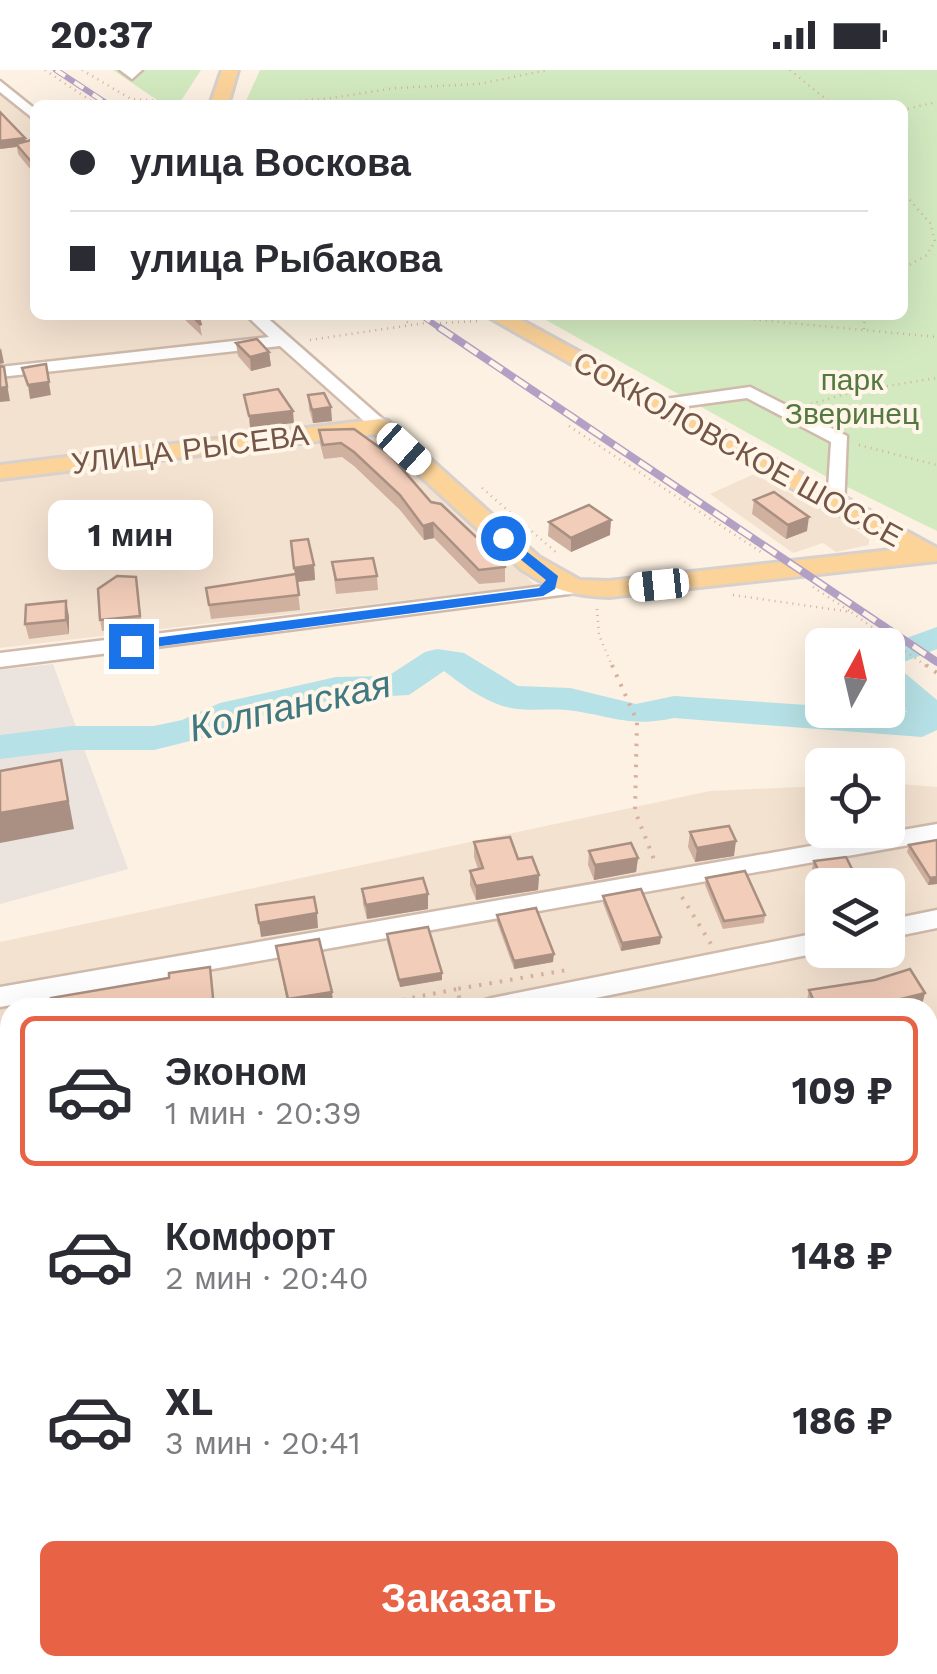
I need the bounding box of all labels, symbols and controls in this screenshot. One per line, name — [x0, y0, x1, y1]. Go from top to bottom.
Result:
text: 20:37 — [50, 13, 153, 57]
text: улица Воскова — [130, 141, 411, 185]
text: улица Рыбакова — [130, 237, 442, 281]
street label: СОККОЛОВСКОЕ ШОССЕ — [567, 344, 909, 554]
park label: парк Зверинец — [785, 362, 919, 431]
street label: УЛИЦА РЫСЕВА — [69, 417, 311, 481]
car — [372, 418, 436, 480]
callout: 1 мин — [48, 501, 214, 571]
text: 1 мин — [88, 516, 173, 554]
route start — [481, 516, 526, 561]
car — [628, 567, 690, 603]
route end — [109, 624, 154, 669]
north arrow — [805, 628, 905, 728]
map controls — [805, 628, 905, 968]
water label: Колпанская — [185, 661, 395, 751]
button: locate — [805, 748, 905, 848]
button: layers — [805, 868, 905, 968]
icon: car — [45, 1046, 135, 1136]
text: Эконом — [165, 1050, 308, 1094]
text: 109 ₽ — [792, 1069, 893, 1113]
text: 1 мин · 20:39 — [165, 1094, 361, 1132]
icon: car — [45, 1211, 135, 1301]
text: Комфорт — [165, 1215, 336, 1259]
text: 148 ₽ — [791, 1234, 893, 1278]
text: 2 мин · 20:40 — [165, 1259, 369, 1297]
icon: car — [45, 1376, 135, 1466]
text: XL — [165, 1380, 213, 1424]
text: 186 ₽ — [792, 1399, 893, 1443]
text: 3 мин · 20:41 — [165, 1424, 361, 1462]
button: Заказать — [40, 1541, 898, 1656]

